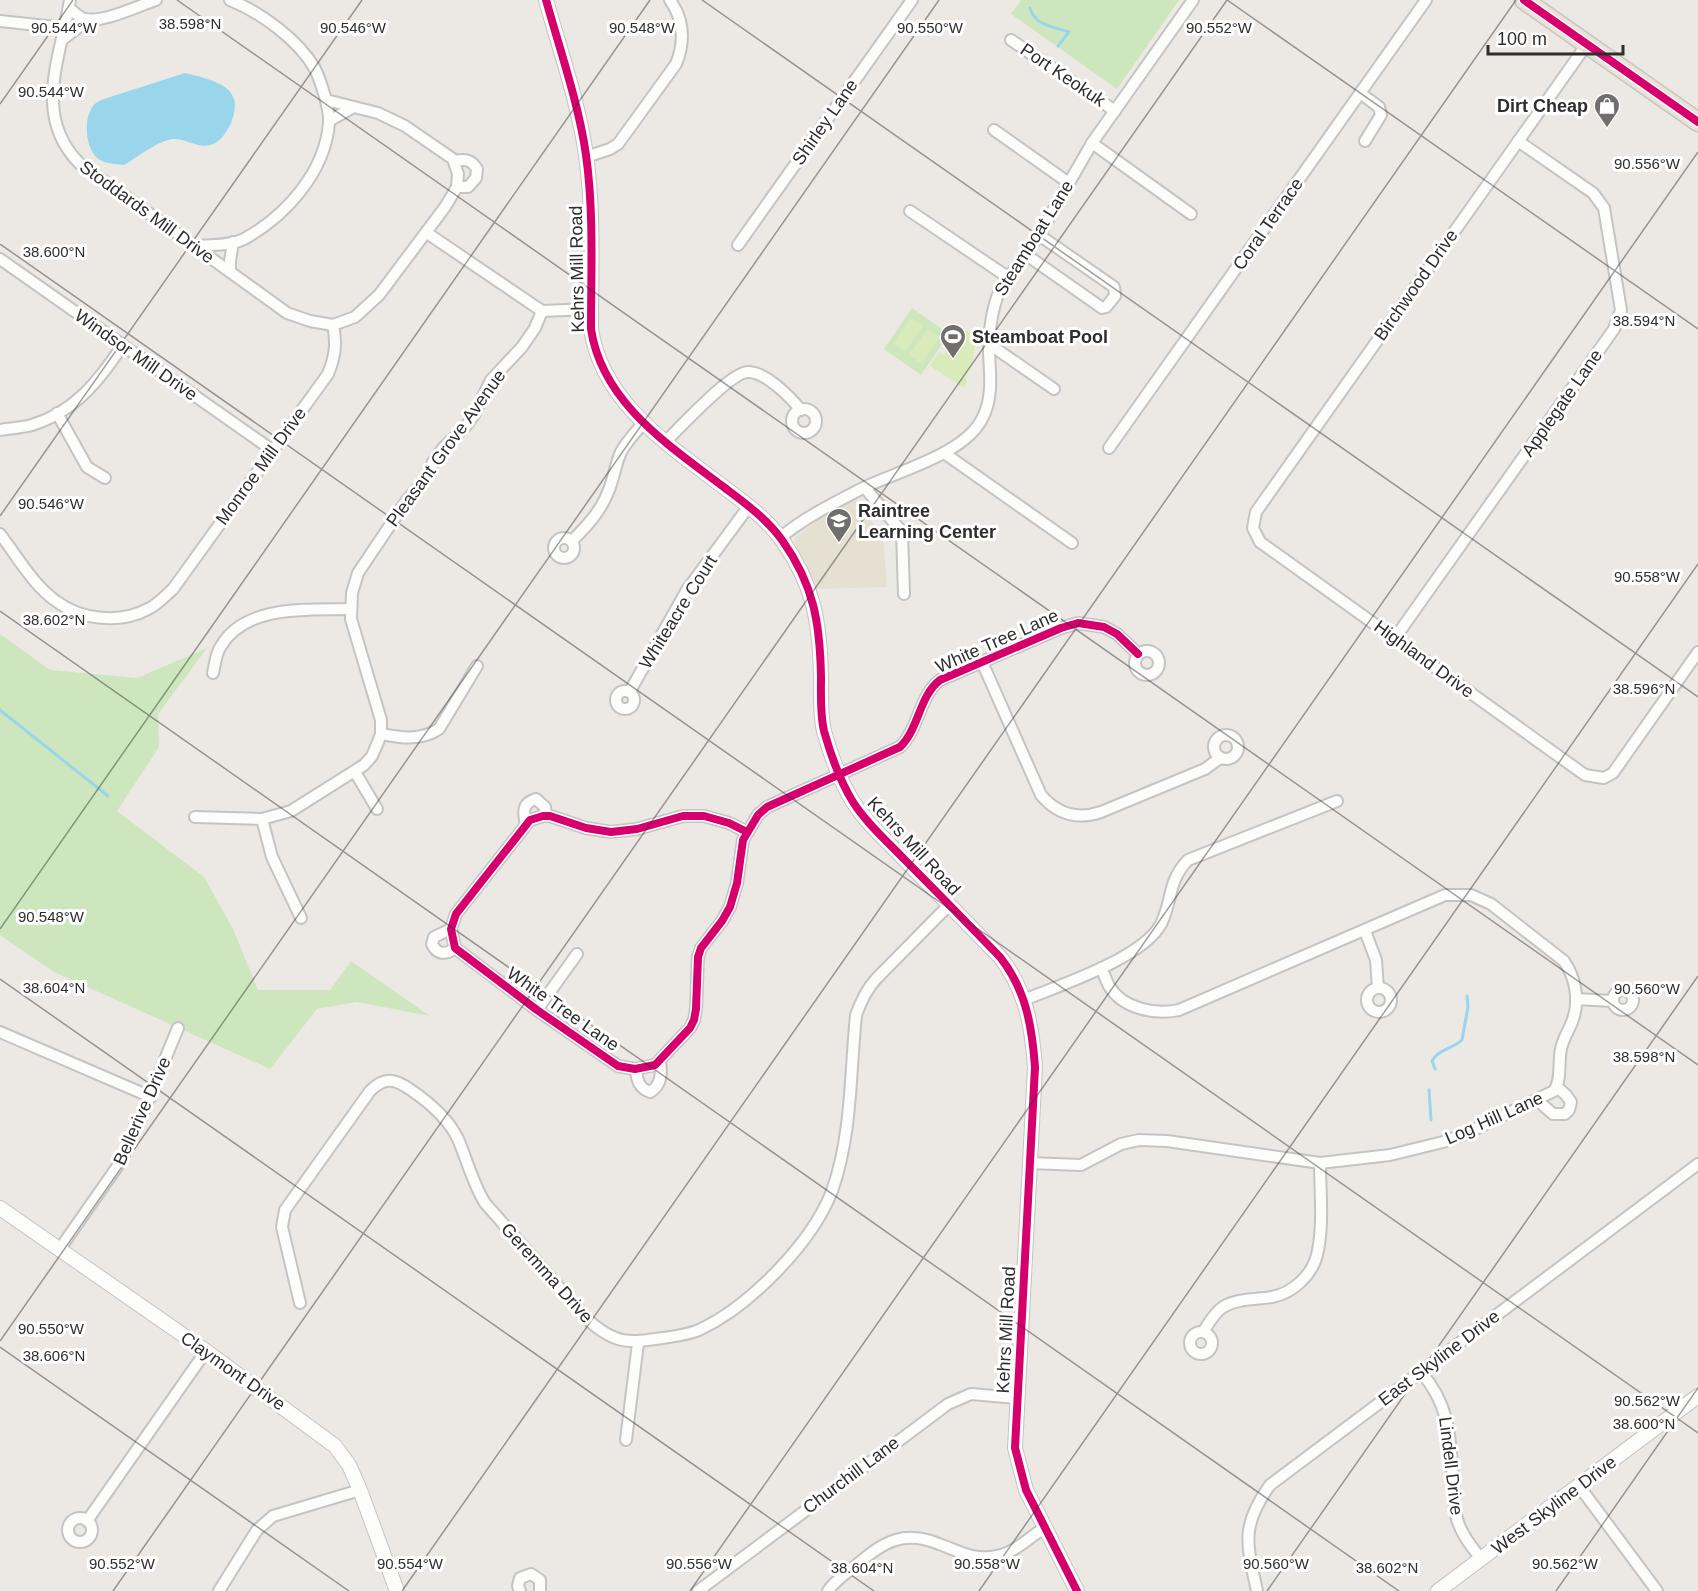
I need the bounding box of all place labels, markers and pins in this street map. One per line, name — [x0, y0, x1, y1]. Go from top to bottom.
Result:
shop icon: Dirt Cheap — [1592, 91, 1622, 129]
place label: Dirt Cheap — [1497, 96, 1588, 116]
sports icon: Steamboat Pool — [938, 322, 968, 360]
place label: Steamboat Pool — [972, 327, 1108, 347]
place label: Raintree Learning Center — [858, 501, 996, 542]
school or university icon: Raintree Learning Center — [824, 506, 854, 544]

